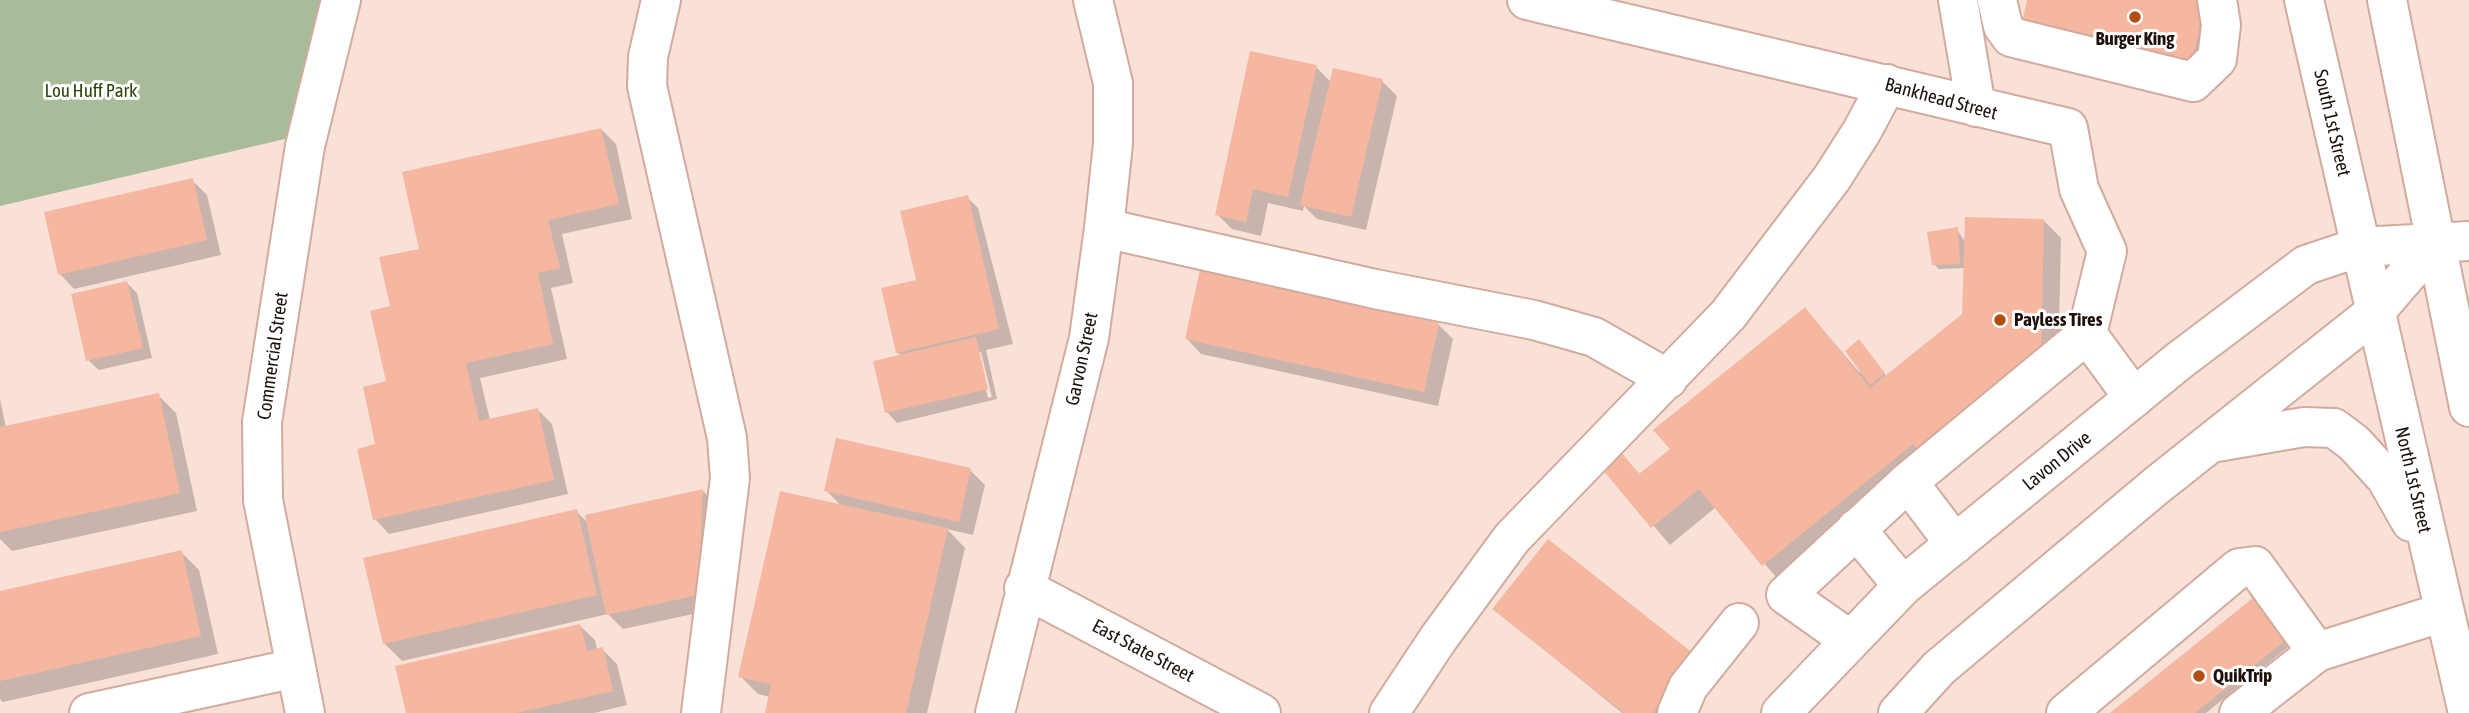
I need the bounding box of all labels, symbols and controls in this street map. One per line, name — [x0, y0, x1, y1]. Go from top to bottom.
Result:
marker: Burger King — [2127, 9, 2143, 25]
place label: Burger King — [2096, 28, 2174, 50]
street label: South 1st Street — [2309, 67, 2355, 179]
street label: Bankhead Street — [1882, 73, 2000, 125]
park label: Lou Huff Park — [45, 80, 137, 102]
street label: Commercial Street — [253, 291, 293, 421]
place label: Payless Tires — [2014, 309, 2102, 331]
street label: Garvon Street — [1061, 310, 1103, 408]
marker: Payless Tires — [1992, 312, 2008, 328]
street label: North 1st Street — [2390, 425, 2436, 535]
street label: Lavon Drive — [2018, 427, 2096, 495]
street label: East State Street — [1088, 615, 1198, 687]
place label: QuikTrip — [2213, 665, 2272, 687]
marker: QuikTrip — [2191, 668, 2207, 684]

